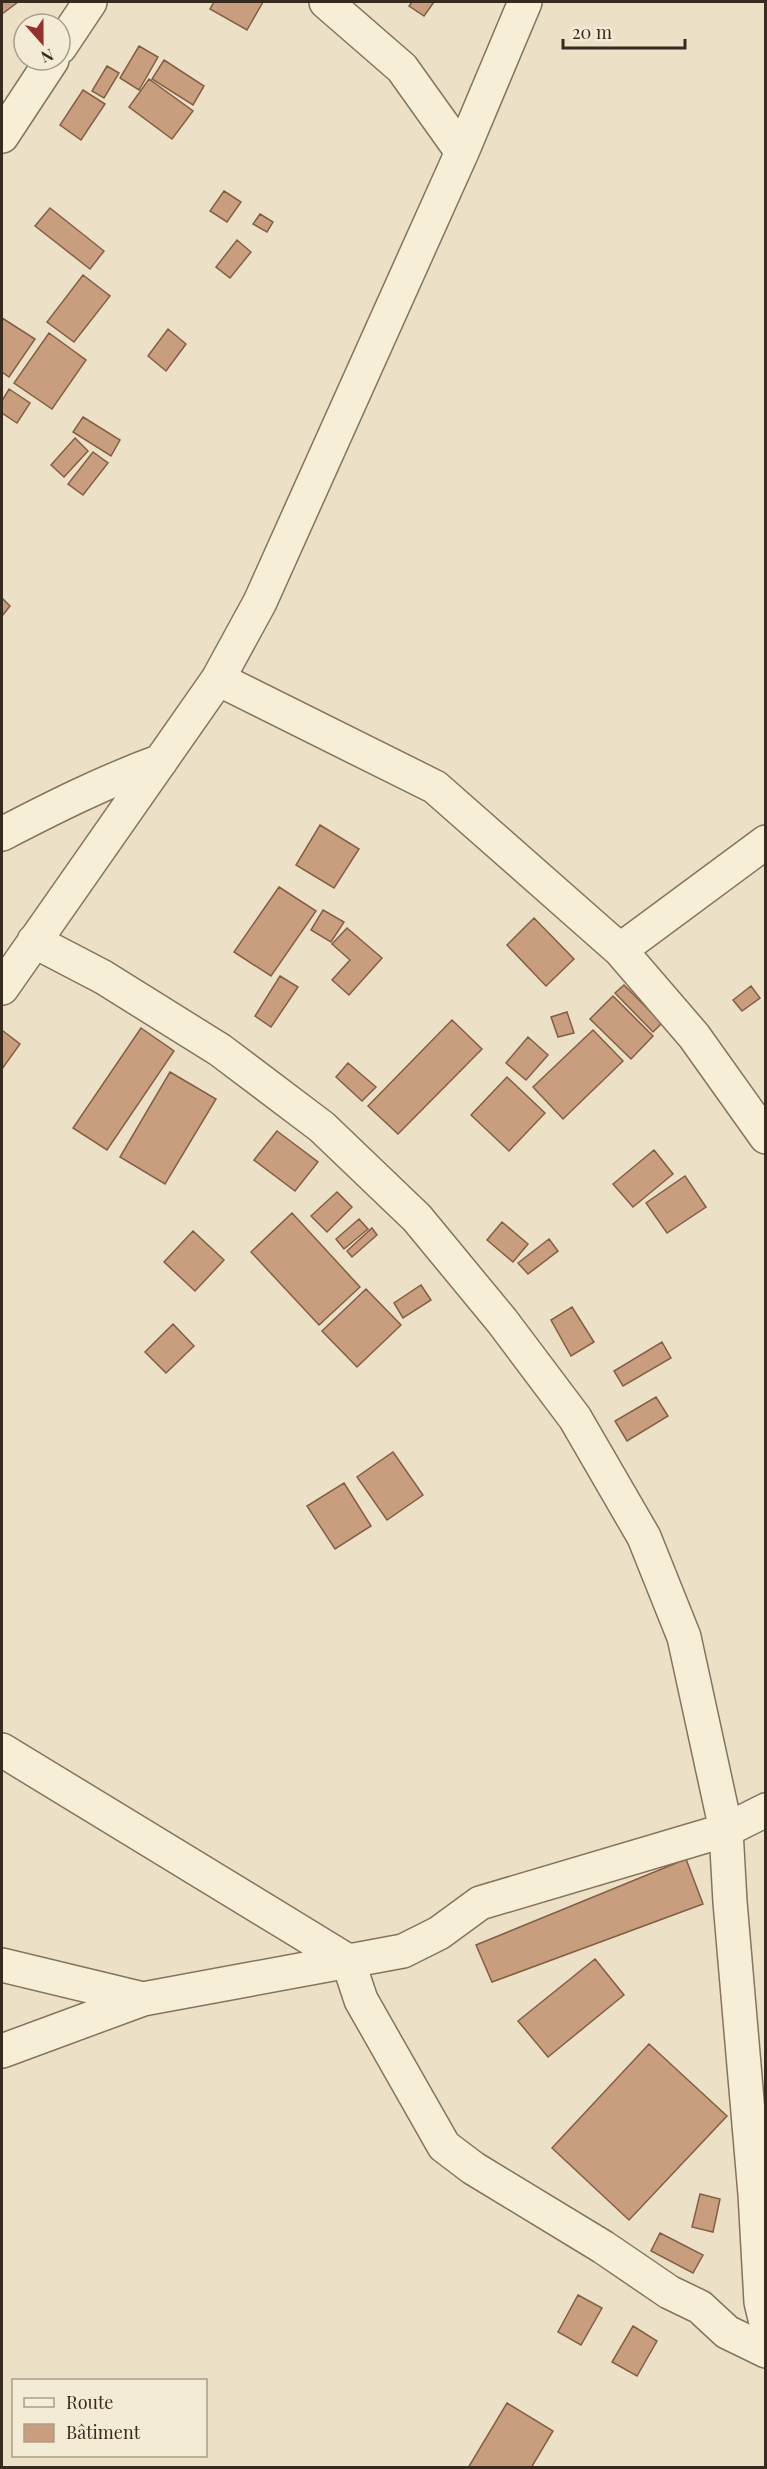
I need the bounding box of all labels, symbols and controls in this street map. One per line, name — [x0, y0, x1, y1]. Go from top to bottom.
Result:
north arrow — [12, 12, 72, 72]
scale bar — [563, 12, 684, 50]
text: 20 m — [572, 20, 612, 44]
text: N — [38, 45, 57, 69]
legend — [12, 2379, 207, 2457]
text: Route — [66, 2390, 113, 2414]
text: Bâtiment — [66, 2420, 141, 2444]

